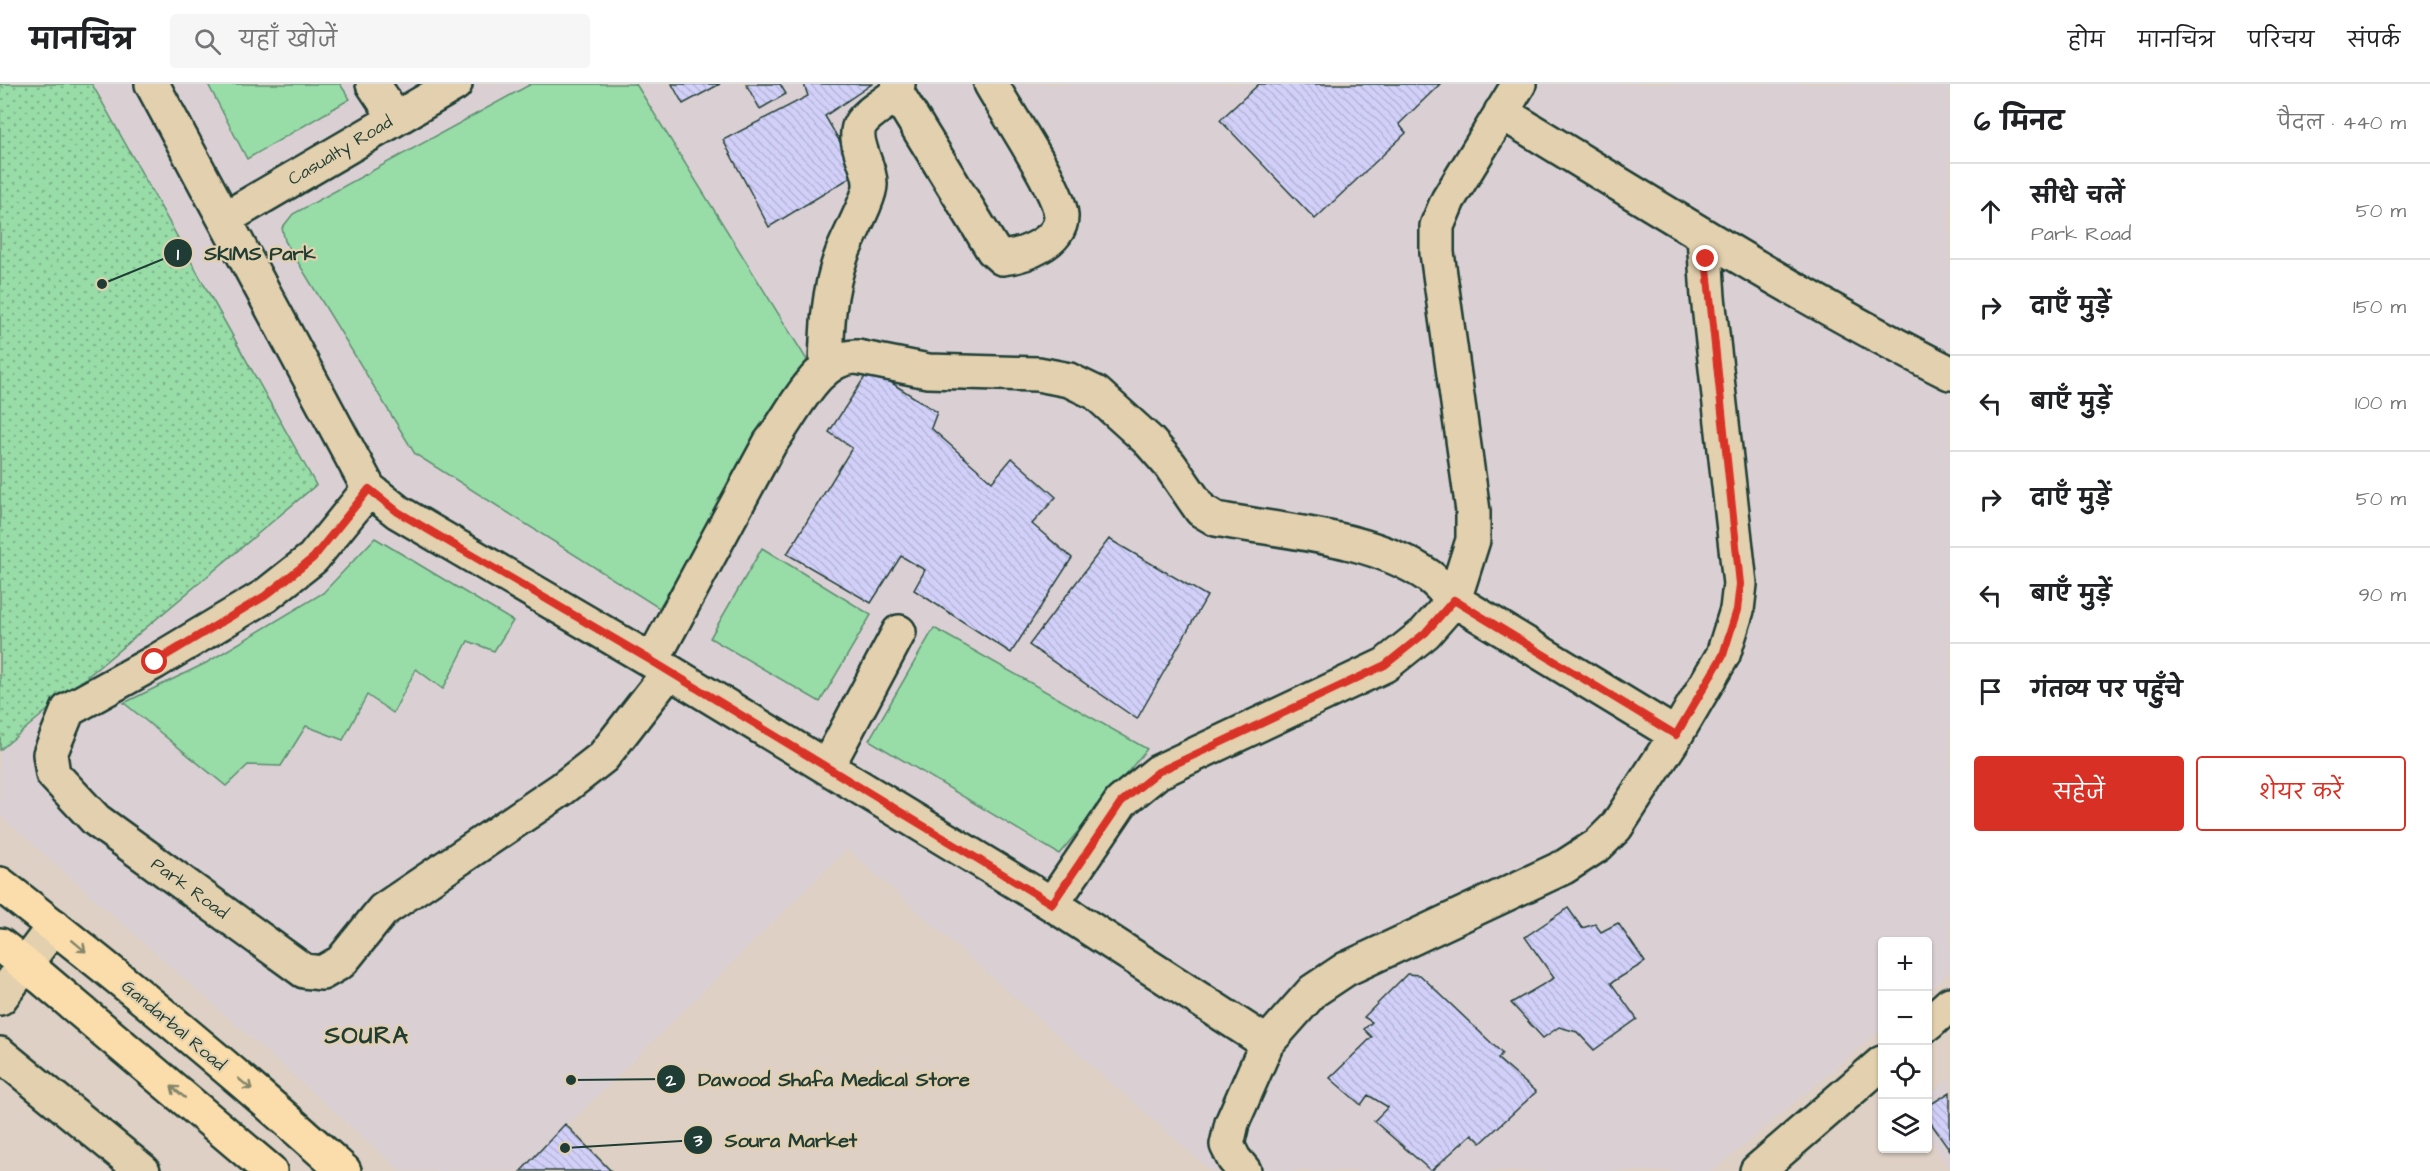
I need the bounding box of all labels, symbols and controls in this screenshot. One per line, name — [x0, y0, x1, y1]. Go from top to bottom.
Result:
search box — [170, 14, 590, 68]
text: मानचित्र — [30, 21, 134, 60]
icon: search — [191, 25, 224, 58]
text: यहाँ खोजें — [239, 25, 337, 56]
text: होम — [2068, 26, 2105, 55]
text: मानचित्र — [2138, 26, 2215, 55]
text: परिचय — [2248, 26, 2314, 55]
text: संपर्क — [2347, 26, 2400, 55]
text: 6 मिनट — [1974, 104, 2064, 140]
street label: Casualty Road — [283, 109, 398, 192]
text: पैदल · 440 m — [2277, 109, 2406, 137]
text: सीधे चलें — [2031, 181, 2124, 212]
icon: ahead — [1974, 195, 2007, 228]
text: 50 m — [2356, 197, 2406, 225]
text: Park Road — [2031, 220, 2131, 248]
callout: SKIMS Park — [163, 234, 328, 272]
text: SKIMS Park — [203, 240, 317, 268]
text: 1 — [177, 242, 180, 267]
route end — [1692, 245, 1718, 271]
icon: right — [1974, 291, 2007, 324]
text: दाएँ मुड़ें — [2031, 291, 2111, 322]
text: 150 m — [2353, 293, 2406, 321]
icon: left — [1974, 387, 2007, 420]
text: बाएँ मुड़ें — [2031, 387, 2111, 418]
text: 100 m — [2355, 389, 2406, 417]
icon: right — [1974, 483, 2007, 516]
text: दाएँ मुड़ें — [2031, 483, 2111, 514]
text: 50 m — [2356, 485, 2406, 513]
icon: left — [1974, 579, 2007, 612]
text: बाएँ मुड़ें — [2031, 579, 2111, 610]
text: 90 m — [2358, 581, 2406, 609]
route start — [141, 648, 167, 674]
icon: arrive — [1974, 675, 2007, 708]
text: गंतव्य पर पहुँचे — [2031, 675, 2182, 706]
button: सहेजें — [1974, 756, 2184, 831]
button: शेयर करें — [2196, 756, 2406, 831]
street label: Park Road — [146, 852, 234, 925]
map controls — [1878, 937, 1932, 1153]
button: + — [1878, 937, 1932, 991]
one-way arrow — [71, 940, 87, 953]
street label: Gandarbal Road — [116, 974, 231, 1077]
button: − — [1878, 991, 1932, 1045]
district label: SOURA — [324, 1019, 409, 1053]
button: locate — [1878, 1045, 1932, 1099]
callout: Dawood Shafa Medical Store — [656, 1060, 982, 1098]
text: Dawood Shafa Medical Store — [698, 1066, 970, 1094]
text: 2 — [665, 1068, 677, 1093]
one-way arrow — [237, 1078, 253, 1091]
one-way arrow — [170, 1086, 186, 1099]
button: layers — [1878, 1099, 1932, 1153]
callout: Soura Market — [683, 1121, 869, 1159]
text: Soura Market — [724, 1127, 858, 1155]
text: 3 — [692, 1128, 703, 1153]

